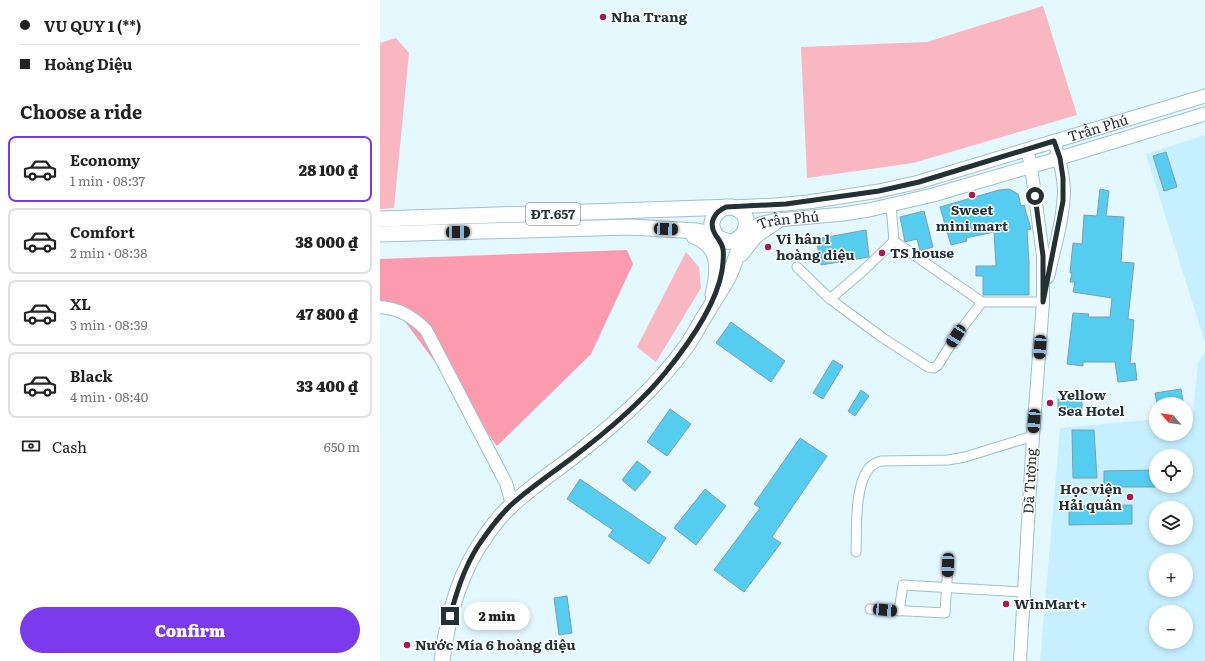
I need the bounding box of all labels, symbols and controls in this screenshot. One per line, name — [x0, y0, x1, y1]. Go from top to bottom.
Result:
place label: Nha Trang — [611, 6, 688, 26]
marker: Nha Trang — [598, 12, 608, 22]
text: VU QUY 1 (**) — [44, 14, 141, 37]
text: Hoàng Diệu — [44, 52, 133, 75]
text: Choose a ride — [20, 98, 142, 125]
street label: Trần Phú — [1065, 109, 1131, 146]
text: Economy — [70, 148, 140, 171]
icon: car — [22, 151, 58, 187]
text: 28 100 ₫ — [299, 158, 358, 181]
text: 1 min · 08:37 — [70, 171, 145, 190]
route start — [1026, 187, 1044, 205]
marker: Sweet mini mart — [967, 190, 977, 200]
place label: Sweet mini mart — [936, 199, 1009, 235]
road number: ĐT.657 — [526, 203, 580, 225]
street label: Trần Phú — [754, 205, 820, 233]
text: Comfort — [70, 220, 135, 243]
car — [654, 222, 678, 236]
icon: car — [22, 223, 58, 259]
car — [446, 226, 470, 238]
place label: Vi hân 1 hoàng diệu — [776, 228, 855, 264]
text: 38 000 ₫ — [295, 230, 358, 253]
marker: Vi hân 1 hoàng diệu — [763, 242, 773, 252]
place label: TS house — [890, 242, 954, 262]
text: 2 min · 08:38 — [70, 243, 147, 262]
marker: TS house — [877, 248, 887, 258]
text: XL — [70, 292, 91, 315]
icon: car — [22, 295, 58, 331]
text: 47 800 ₫ — [296, 302, 358, 325]
text: 3 min · 08:39 — [70, 315, 147, 334]
car — [944, 323, 968, 349]
car — [1033, 335, 1047, 359]
text: Black — [70, 364, 113, 387]
icon: car — [22, 367, 58, 403]
text: 33 400 ₫ — [296, 374, 358, 397]
place label: Yellow Sea Hotel — [1058, 384, 1125, 420]
text: 4 min · 08:40 — [70, 387, 148, 406]
north arrow — [1149, 397, 1193, 441]
map controls — [1149, 397, 1193, 649]
marker: Yellow Sea Hotel — [1045, 398, 1055, 408]
car — [1027, 409, 1041, 433]
icon: cash — [20, 435, 42, 457]
text: Cash — [52, 435, 87, 458]
text: 650 m — [324, 437, 360, 456]
street label: Dã Tượng — [1017, 447, 1041, 514]
button: locate — [1149, 449, 1193, 493]
place label: Học viện Hải quân — [1058, 478, 1122, 514]
marker: Học viện Hải quân — [1125, 492, 1135, 502]
button: layers — [1149, 501, 1193, 545]
car — [942, 553, 954, 577]
button: + — [1149, 553, 1193, 597]
place label: WinMart+ — [1014, 593, 1088, 613]
marker: WinMart+ — [1001, 599, 1011, 609]
callout: 2 min — [464, 602, 530, 630]
car — [873, 603, 897, 617]
button: − — [1149, 605, 1193, 649]
text: 2 min — [478, 606, 516, 625]
button: Confirm — [20, 607, 360, 653]
route end — [441, 607, 459, 625]
place label: Nước Mía 6 hoàng diệu — [415, 634, 576, 654]
marker: Nước Mía 6 hoàng diệu — [402, 640, 412, 650]

